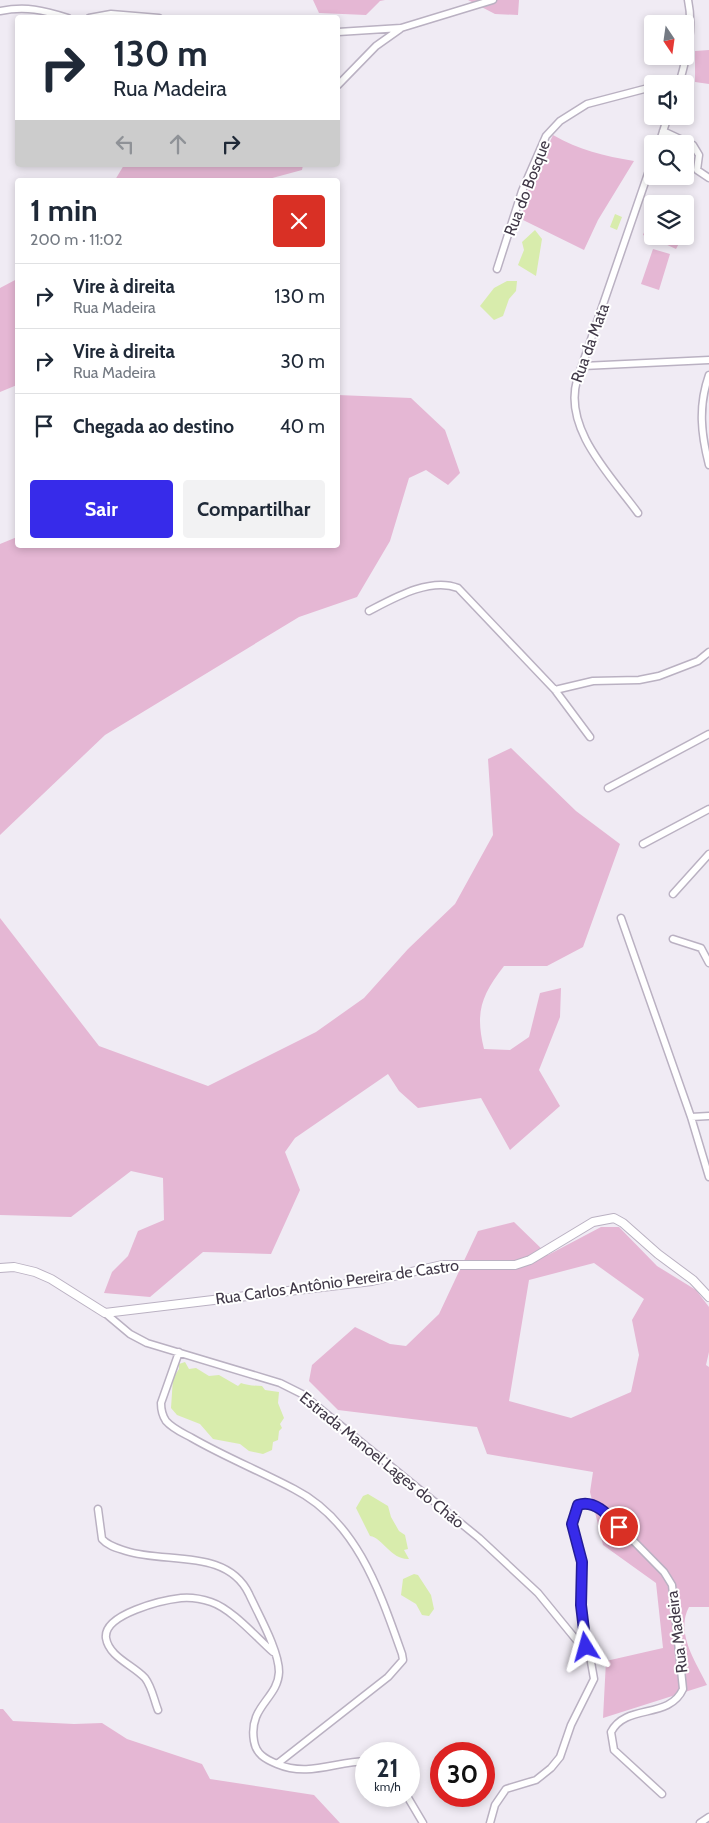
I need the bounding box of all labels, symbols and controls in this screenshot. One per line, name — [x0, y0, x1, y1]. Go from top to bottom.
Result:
north arrow — [644, 15, 694, 65]
map controls — [644, 15, 694, 245]
text: 130 m — [113, 32, 208, 75]
icon: right — [30, 35, 95, 100]
text: Rua Madeira — [113, 75, 227, 102]
button: sound — [644, 75, 694, 125]
icon: left — [111, 130, 139, 158]
icon: ahead — [164, 130, 192, 158]
icon: right — [217, 130, 245, 158]
button: search — [644, 135, 694, 185]
street label: Rua do Bosque — [500, 138, 554, 238]
text: 1 min — [30, 192, 98, 229]
button: close — [273, 195, 325, 247]
button: layers — [644, 195, 694, 245]
text: 200 m · 11:02 — [30, 230, 123, 249]
text: Vire à direita — [73, 275, 175, 298]
icon: right — [30, 282, 58, 310]
text: 130 m — [274, 285, 325, 308]
text: Rua Madeira — [73, 298, 156, 317]
street label: Rua da Mata — [567, 301, 613, 385]
text: Vire à direita — [73, 340, 175, 363]
icon: right — [30, 347, 58, 375]
text: 30 m — [281, 350, 325, 373]
text: Rua Madeira — [73, 363, 156, 382]
icon: arrive — [30, 412, 58, 440]
text: Chegada ao destino — [73, 415, 234, 438]
text: 40 m — [280, 415, 325, 438]
button: Sair — [30, 480, 173, 538]
button: Compartilhar — [183, 480, 325, 538]
street label: Rua Carlos Antônio Pereira de Castro — [214, 1255, 460, 1309]
street label: Estrada Manoel Lages do Chão — [296, 1388, 468, 1532]
pin — [598, 1506, 640, 1548]
icon: arrive — [605, 1513, 633, 1541]
street label: Rua Madeira — [662, 1589, 691, 1674]
position arrow — [559, 1620, 611, 1672]
speed limit sign: 30 — [430, 1742, 495, 1807]
text: 21 — [376, 1753, 399, 1783]
text: km/h — [374, 1779, 401, 1794]

